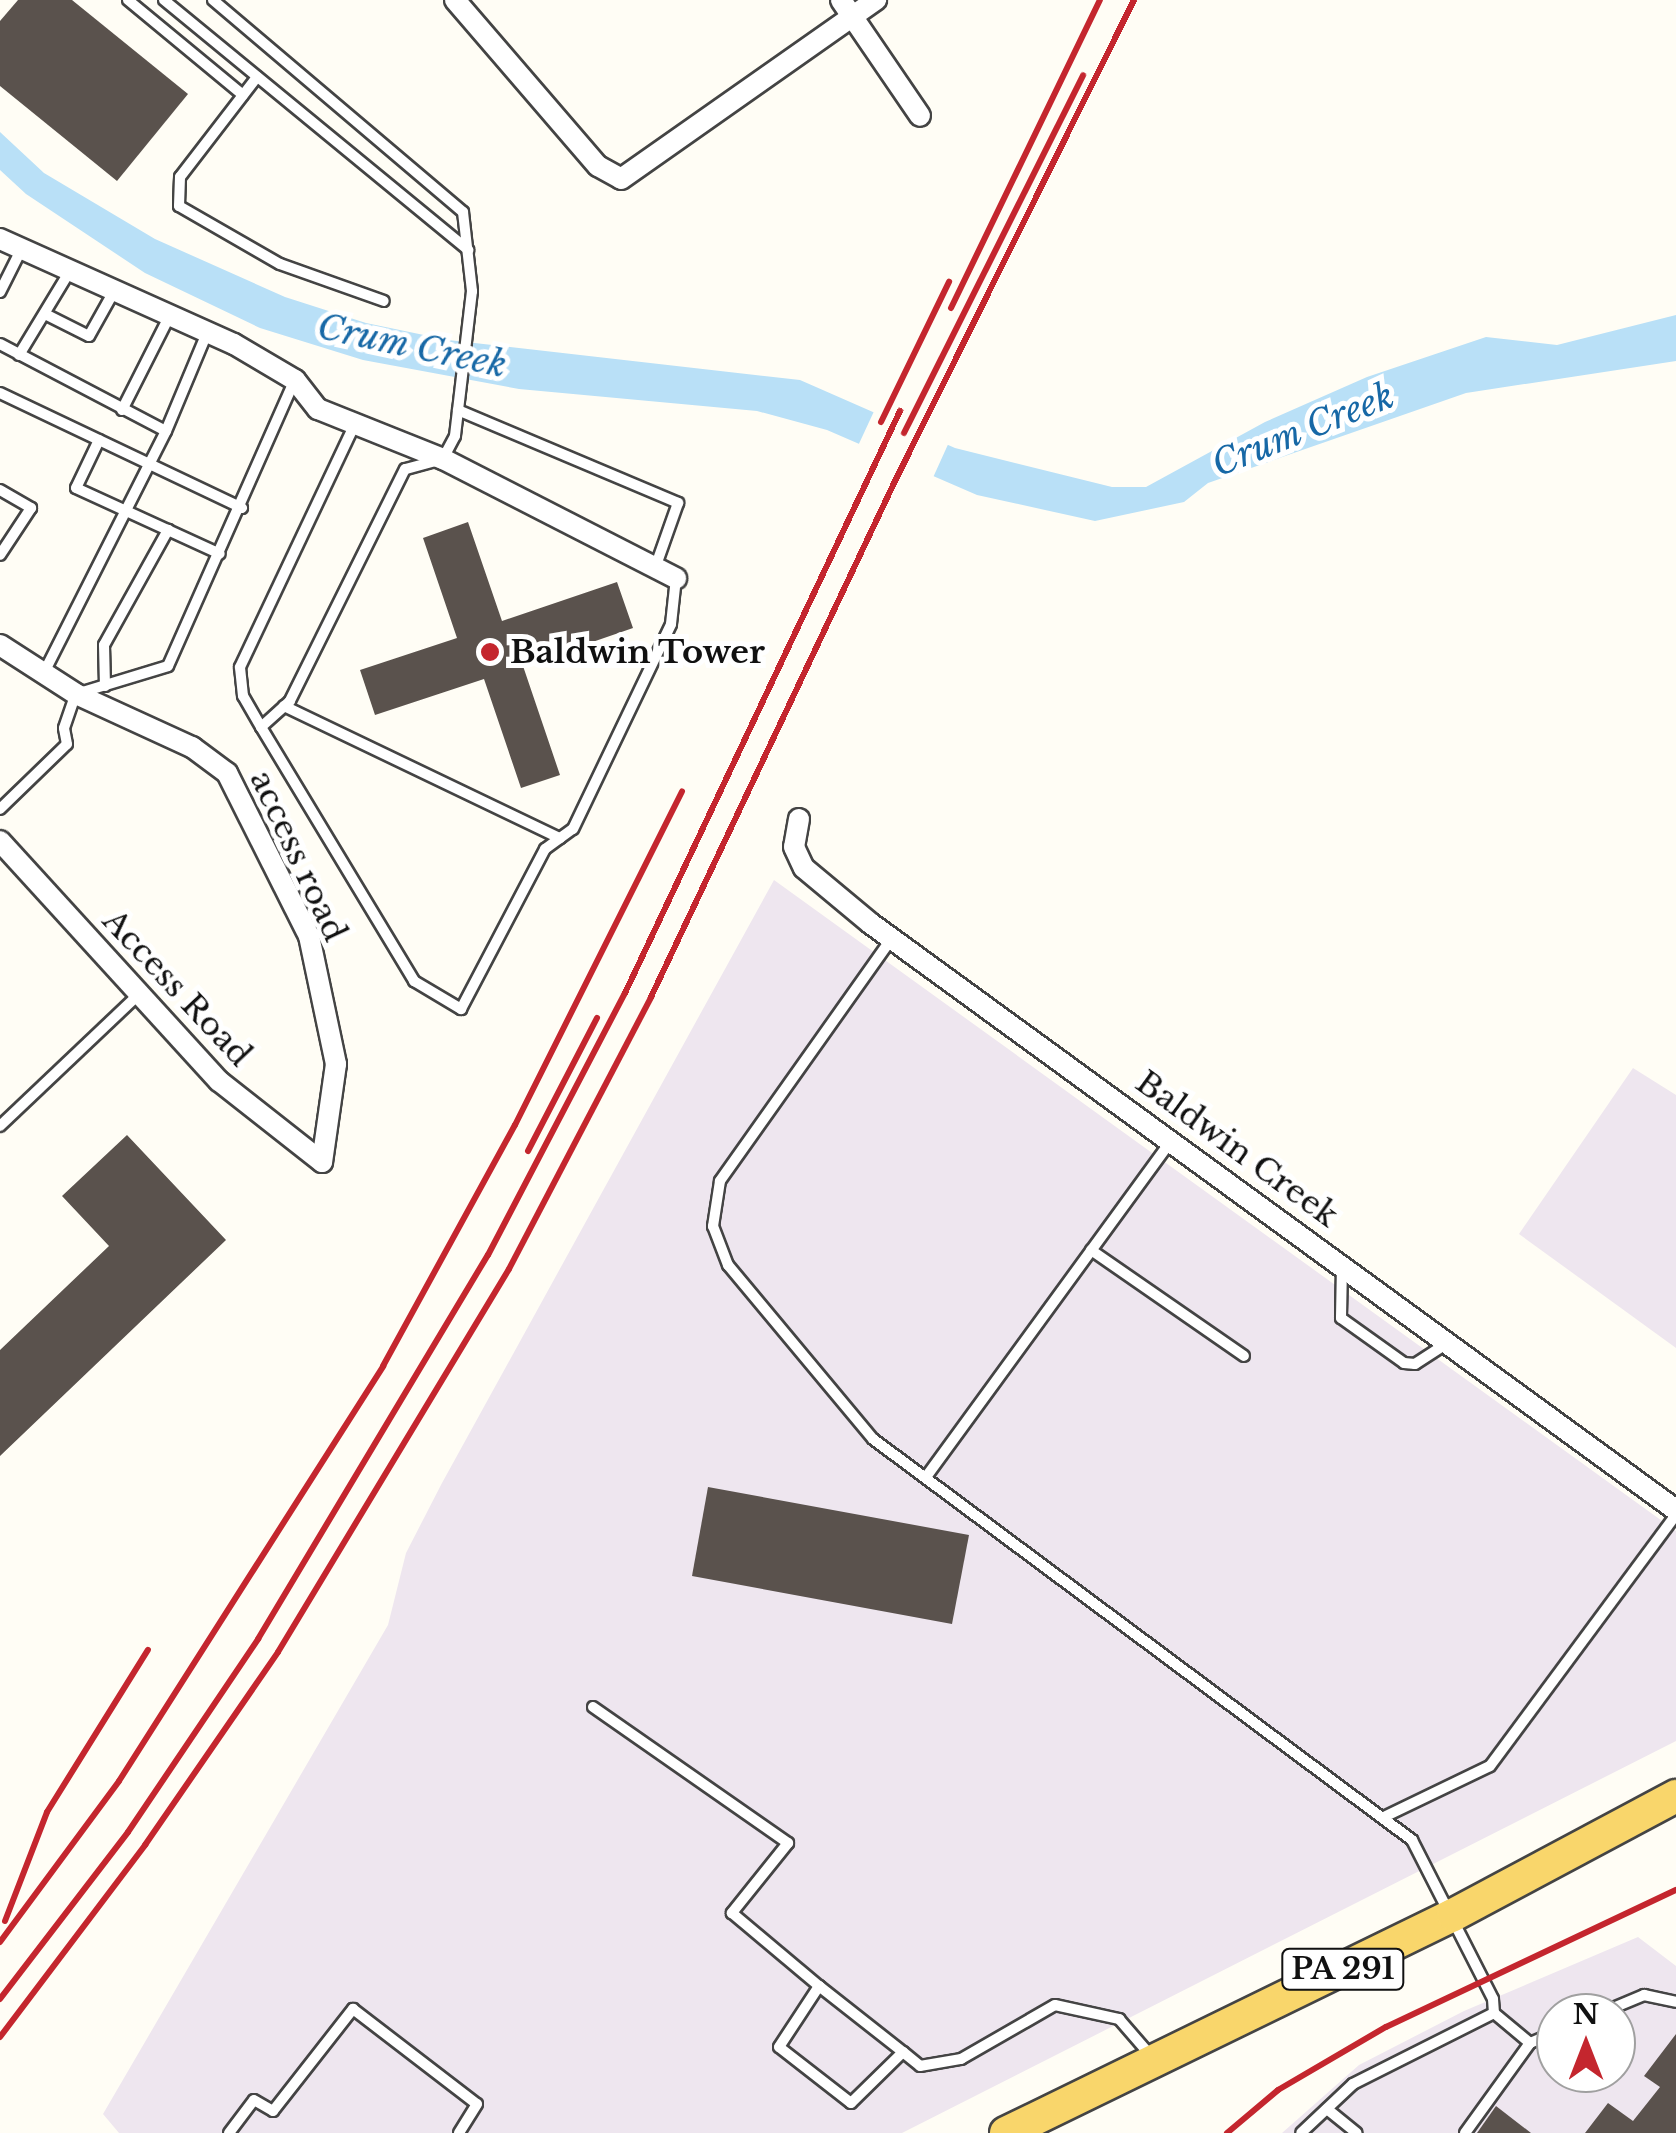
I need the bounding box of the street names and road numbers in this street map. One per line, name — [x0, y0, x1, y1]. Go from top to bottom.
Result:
street label: access road — [242, 765, 354, 947]
street label: Access Road — [95, 902, 259, 1074]
street label: Baldwin Creek — [1128, 1063, 1346, 1235]
road number: PA 291 — [1280, 1944, 1406, 1994]

